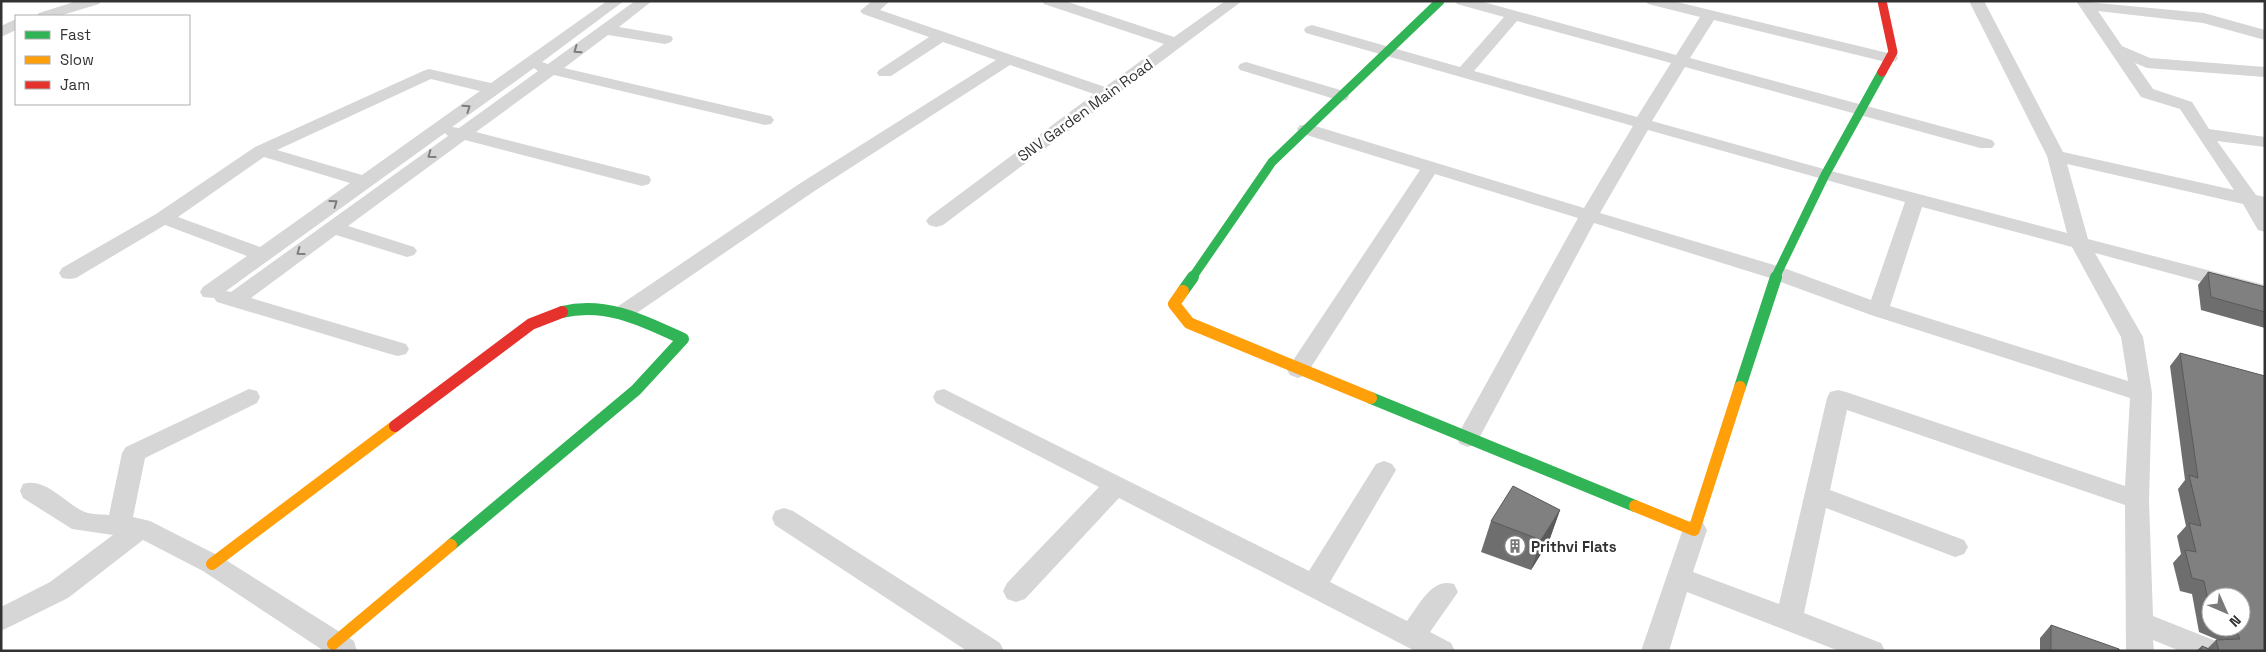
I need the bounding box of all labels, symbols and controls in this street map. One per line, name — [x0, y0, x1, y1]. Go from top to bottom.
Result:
legend — [15, 15, 190, 105]
text: Fast — [60, 25, 91, 44]
one-way arrow — [573, 44, 583, 53]
text: Slow — [60, 50, 94, 69]
street label: SNV Garden Main Road — [1014, 54, 1156, 166]
text: Jam — [60, 75, 90, 94]
one-way arrow — [461, 105, 470, 114]
one-way arrow — [428, 150, 437, 158]
one-way arrow — [328, 200, 338, 209]
one-way arrow — [297, 246, 306, 254]
building icon: Prithvi Flats — [1503, 534, 1527, 558]
place label: Prithvi Flats — [1531, 537, 1617, 556]
north arrow — [2201, 587, 2251, 637]
text: N — [2226, 612, 2245, 631]

